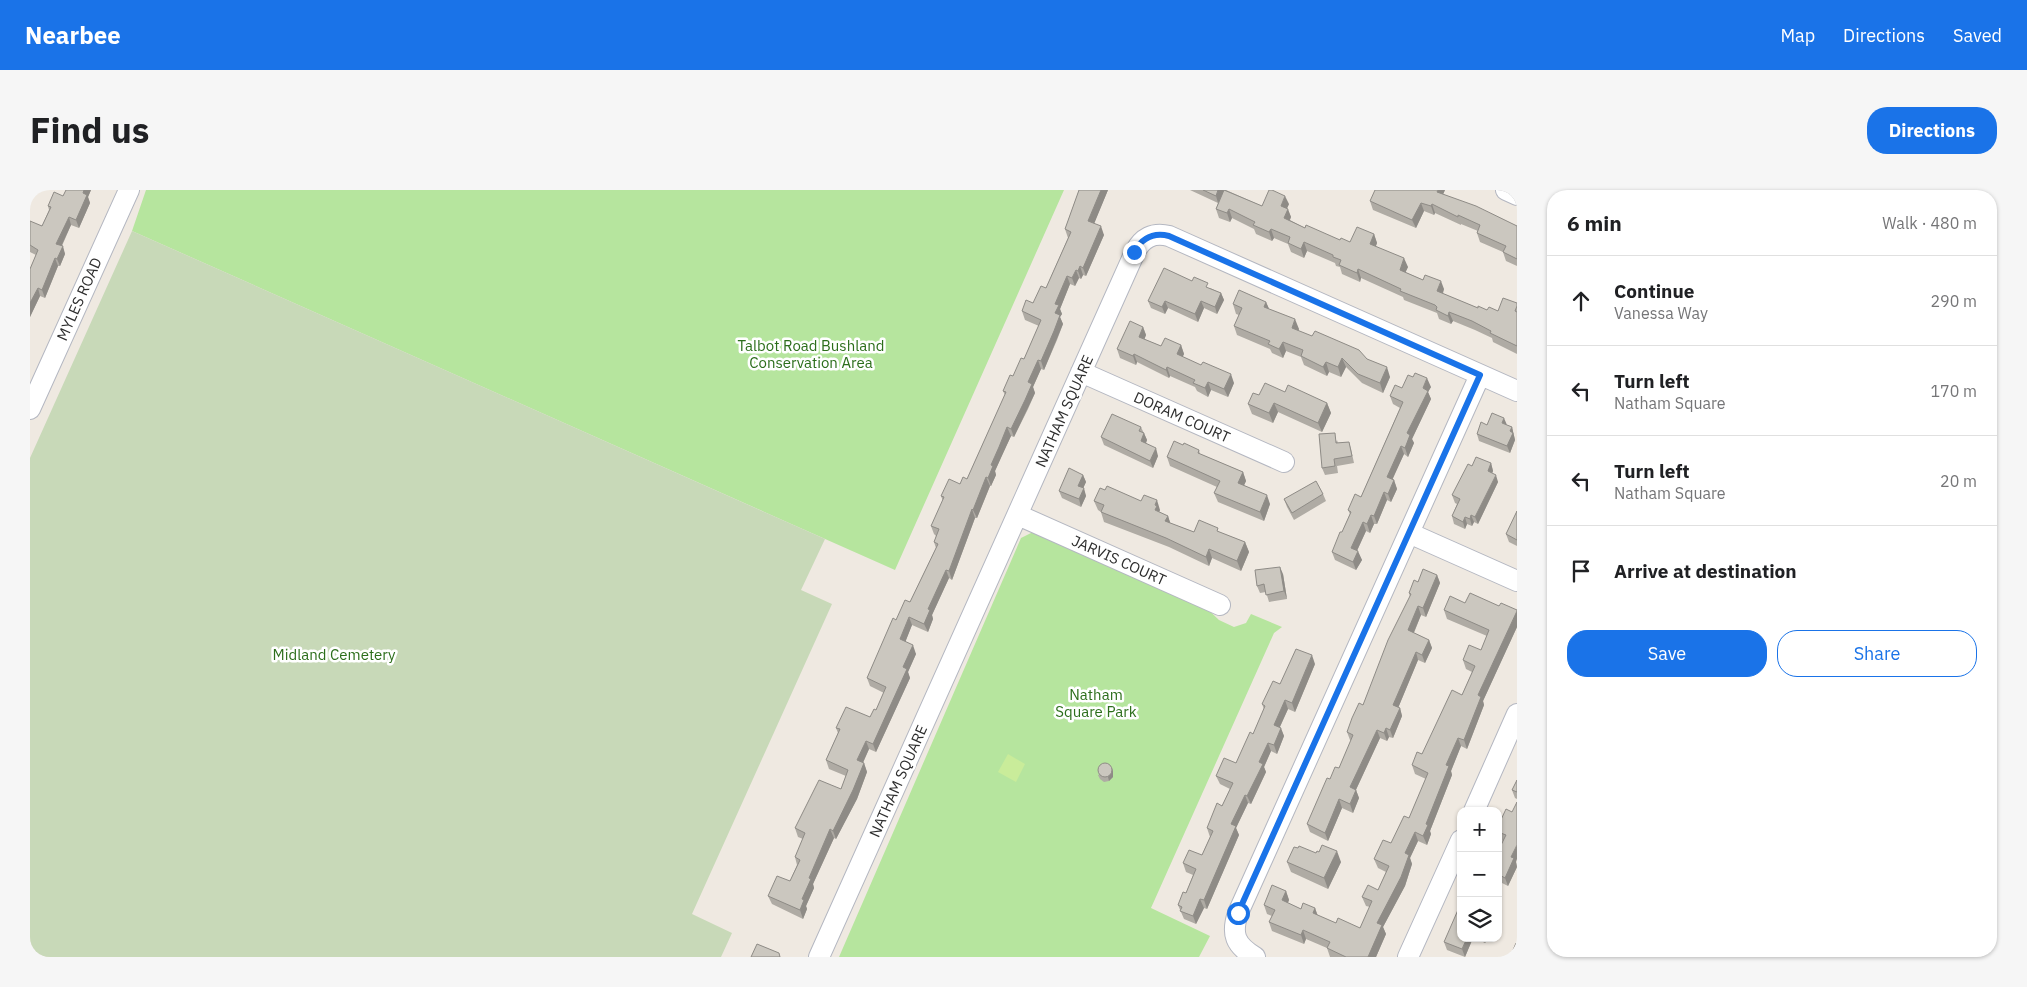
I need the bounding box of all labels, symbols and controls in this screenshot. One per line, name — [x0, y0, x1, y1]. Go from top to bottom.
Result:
text: Nearbee — [25, 19, 121, 51]
text: Map — [1780, 24, 1815, 47]
text: Directions — [1843, 24, 1925, 47]
text: Saved — [1953, 24, 2002, 47]
text: Find us — [30, 107, 149, 153]
button: Directions — [1867, 107, 1997, 154]
text: 6 min — [1567, 209, 1622, 237]
text: Walk · 480 m — [1882, 213, 1977, 233]
route end — [1123, 241, 1146, 264]
street label: MYLES ROAD — [52, 254, 106, 344]
text: Continue — [1614, 279, 1694, 303]
icon: ahead — [1567, 287, 1595, 315]
text: 290 m — [1930, 291, 1977, 311]
text: Vanessa Way — [1614, 303, 1708, 323]
park label: Talbot Road Bushland Conservation Area — [737, 336, 885, 372]
street label: NATHAM SQUARE — [1031, 352, 1097, 470]
text: Turn left — [1614, 369, 1690, 393]
icon: left — [1567, 377, 1595, 405]
text: 170 m — [1930, 381, 1977, 401]
street label: DORAM COURT — [1131, 387, 1233, 447]
text: Natham Square — [1614, 393, 1726, 413]
text: Turn left — [1614, 459, 1690, 483]
icon: left — [1567, 467, 1595, 495]
text: 20 m — [1940, 471, 1977, 491]
text: Natham Square — [1614, 483, 1726, 503]
street label: JARVIS COURT — [1069, 531, 1170, 589]
icon: arrive — [1567, 557, 1595, 585]
text: Arrive at destination — [1614, 559, 1797, 583]
button: Save — [1567, 630, 1767, 677]
button: Share — [1777, 630, 1977, 677]
park label: Midland Cemetery — [273, 645, 396, 664]
park label: Natham Square Park — [1055, 685, 1137, 721]
street label: NATHAM SQUARE — [865, 722, 931, 840]
map controls — [1457, 807, 1502, 942]
button: + — [1457, 807, 1502, 852]
button: − — [1457, 852, 1502, 897]
button: layers — [1457, 897, 1502, 942]
route start — [1227, 902, 1250, 925]

